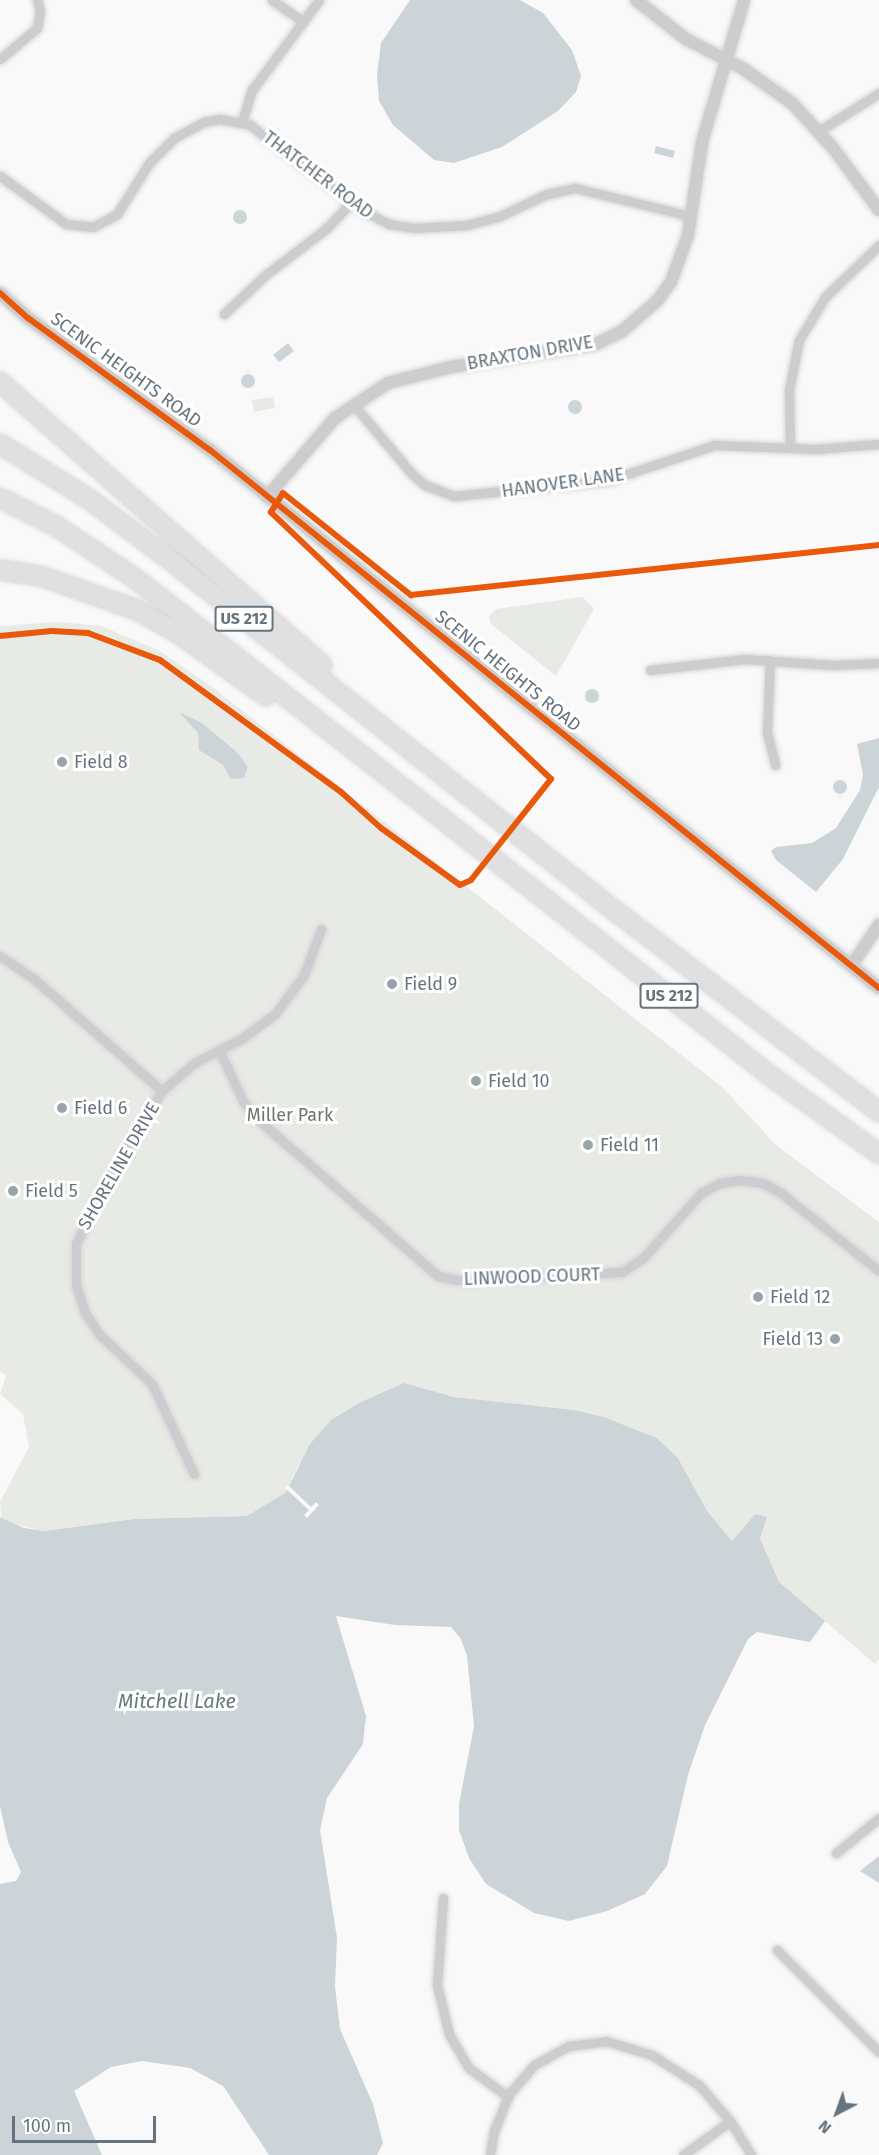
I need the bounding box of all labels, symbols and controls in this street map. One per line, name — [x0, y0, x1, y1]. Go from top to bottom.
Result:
street label: THATCHER ROAD — [259, 127, 377, 223]
street label: SCENIC HEIGHTS ROAD — [46, 308, 206, 432]
street label: BRAXTON DRIVE — [465, 331, 595, 375]
street label: HANOVER LANE — [500, 464, 626, 502]
road number: US 212 — [214, 606, 274, 632]
street label: SCENIC HEIGHTS ROAD — [431, 606, 585, 736]
place label: Field 8 — [74, 751, 128, 773]
marker: Field 8 — [55, 755, 69, 769]
place label: Field 9 — [404, 973, 457, 995]
marker: Field 9 — [385, 977, 399, 991]
road number: US 212 — [639, 983, 699, 1009]
place label: Field 10 — [488, 1070, 550, 1092]
marker: Field 10 — [469, 1074, 483, 1088]
place label: Field 6 — [74, 1097, 127, 1119]
street label: SHORELINE DRIVE — [74, 1098, 164, 1234]
marker: Field 6 — [55, 1101, 69, 1115]
park label: Miller Park — [247, 1104, 333, 1126]
place label: Field 11 — [600, 1134, 659, 1156]
marker: Field 11 — [581, 1138, 595, 1152]
place label: Field 5 — [25, 1180, 78, 1202]
marker: Field 5 — [6, 1184, 20, 1198]
street label: LINWOOD COURT — [463, 1264, 601, 1290]
place label: Field 12 — [770, 1286, 831, 1308]
marker: Field 12 — [751, 1290, 765, 1304]
place label: Field 13 — [762, 1328, 823, 1350]
marker: Field 13 — [828, 1332, 842, 1346]
water label: Mitchell Lake — [118, 1689, 236, 1713]
north arrow — [807, 2083, 867, 2143]
scale bar — [15, 2104, 159, 2142]
text: 100 m — [23, 2115, 71, 2137]
text: N — [815, 2116, 835, 2138]

